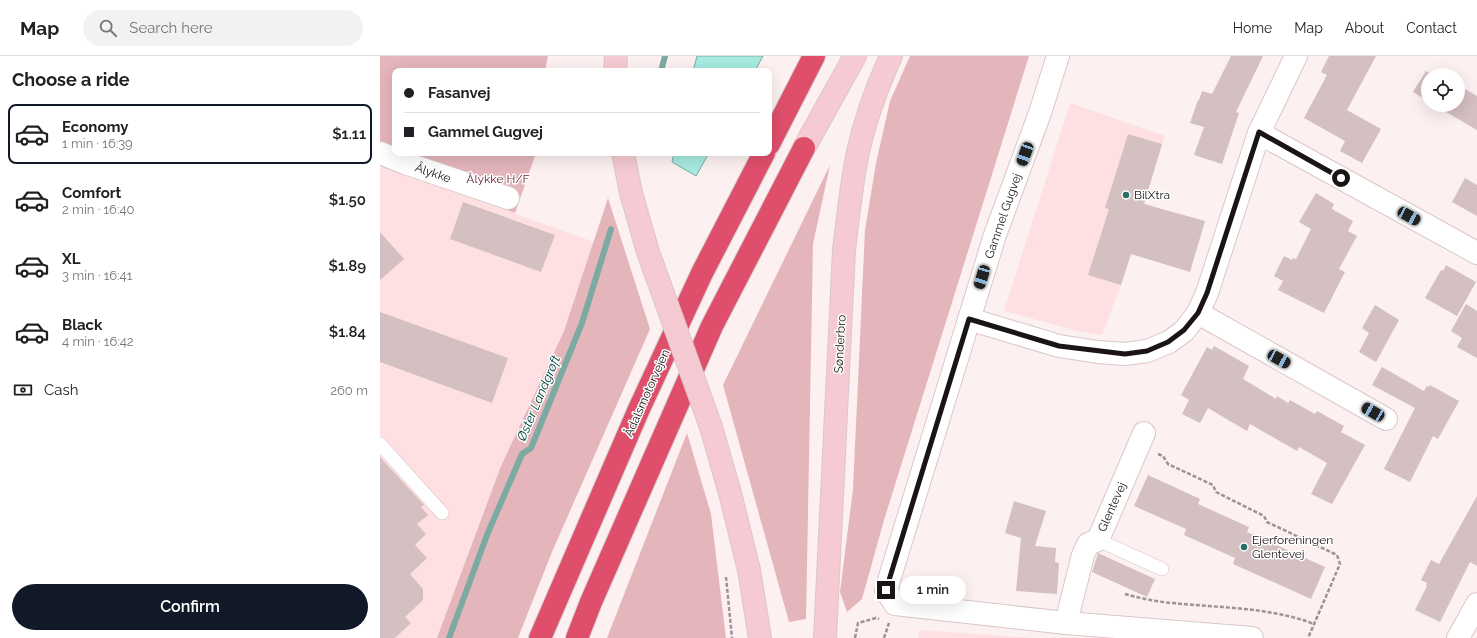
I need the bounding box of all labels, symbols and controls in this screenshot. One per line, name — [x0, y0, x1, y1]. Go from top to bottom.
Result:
search box — [83, 10, 363, 46]
text: Map — [20, 17, 59, 39]
icon: search — [97, 17, 119, 39]
text: Search here — [129, 19, 213, 37]
text: Home — [1233, 20, 1272, 36]
text: Map — [1294, 20, 1323, 36]
text: About — [1345, 20, 1384, 36]
text: Contact — [1406, 20, 1457, 36]
map controls — [1421, 68, 1465, 112]
button: locate — [1421, 68, 1465, 112]
text: Choose a ride — [12, 69, 130, 90]
text: Fasanvej — [428, 84, 490, 102]
icon: car — [14, 116, 50, 152]
text: Economy — [62, 118, 129, 136]
text: Gammel Gugvej — [428, 123, 543, 141]
text: $1.11 — [332, 125, 366, 143]
text: 1 min · 16:39 — [62, 136, 133, 151]
car — [1015, 141, 1035, 167]
street label: Ålykke — [413, 160, 453, 186]
route start — [1332, 169, 1350, 187]
park label: Ålykke H/F — [466, 172, 530, 186]
street label: Gammel Gugvej — [982, 172, 1024, 260]
icon: car — [14, 182, 50, 218]
text: Comfort — [62, 184, 121, 202]
place label: BilXtra — [1134, 188, 1170, 202]
marker: BilXtra — [1121, 190, 1131, 200]
text: $1.50 — [329, 191, 366, 209]
text: 2 min · 16:40 — [62, 202, 134, 217]
car — [1396, 205, 1422, 227]
icon: car — [14, 248, 50, 284]
text: XL — [62, 250, 80, 268]
text: $1.89 — [328, 257, 366, 275]
car — [973, 264, 991, 290]
text: 3 min · 16:41 — [62, 268, 132, 283]
icon: car — [14, 314, 50, 350]
street label: Sønderbro — [831, 314, 849, 374]
text: Black — [62, 316, 102, 334]
text: $1.84 — [329, 323, 366, 341]
text: 4 min · 16:42 — [62, 334, 134, 349]
street label: Ådalsmotorvejen — [621, 347, 673, 439]
car — [1266, 348, 1292, 370]
water label: Øster Landgrøft — [514, 352, 564, 443]
icon: cash — [12, 379, 34, 401]
text: Cash — [44, 381, 78, 399]
text: 260 m — [330, 383, 368, 398]
car — [1360, 401, 1386, 423]
street label: Glentevej — [1095, 480, 1129, 534]
place label: Ejerforeningen Glentevej — [1252, 533, 1333, 561]
marker: Ejerforeningen Glentevej — [1239, 542, 1249, 552]
callout: 1 min — [900, 576, 966, 604]
route end — [877, 581, 895, 599]
text: 1 min — [917, 582, 949, 597]
button: Confirm — [12, 584, 368, 630]

